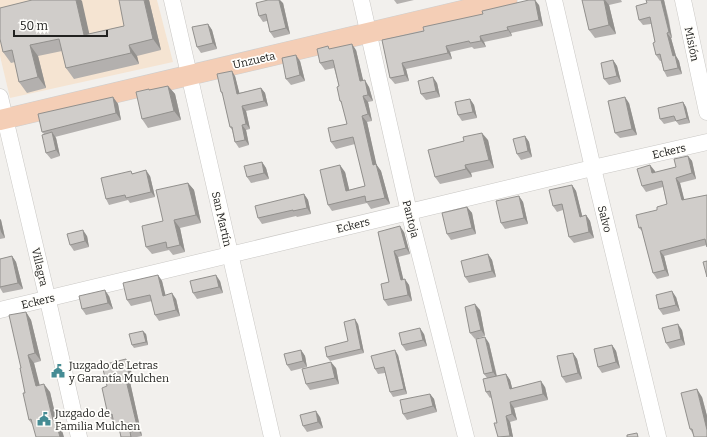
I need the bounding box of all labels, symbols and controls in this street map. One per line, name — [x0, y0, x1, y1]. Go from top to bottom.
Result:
scale bar — [14, 12, 107, 38]
text: 50 m — [20, 19, 49, 33]
street label: Misión — [682, 26, 702, 63]
street label: Unzueta — [232, 49, 277, 72]
street label: Eckers — [651, 141, 687, 162]
street label: San Martín — [209, 190, 234, 248]
street label: Pantoja — [400, 199, 421, 239]
street label: Salvo — [595, 204, 614, 234]
street label: Eckers — [335, 215, 371, 236]
street label: Villagra — [29, 247, 50, 288]
street label: Eckers — [20, 291, 56, 312]
place label: Juzgado de Letras y Garantía Mulchen — [68, 359, 169, 385]
public building icon: Juzgado de Letras y Garantía Mulchen — [50, 363, 66, 379]
place label: Juzgado de Familia Mulchen — [54, 407, 140, 433]
public building icon: Juzgado de Familia Mulchen — [36, 411, 52, 427]

